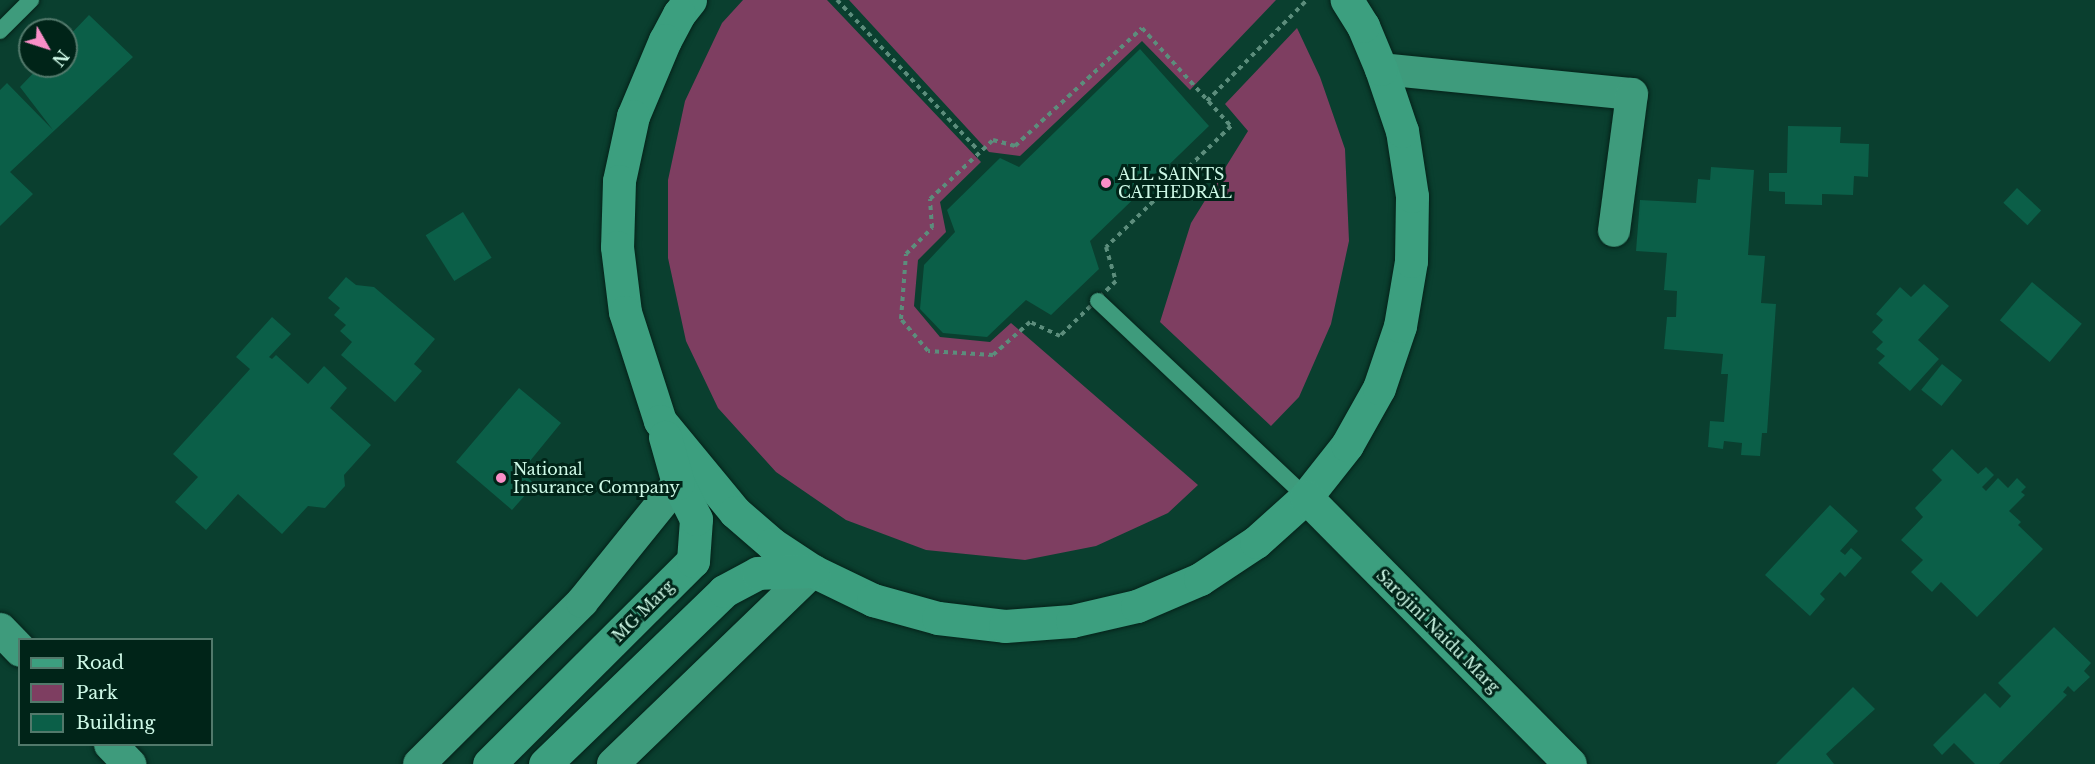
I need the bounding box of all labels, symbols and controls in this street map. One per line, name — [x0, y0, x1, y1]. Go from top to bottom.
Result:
north arrow — [18, 18, 78, 78]
text: N — [48, 46, 73, 70]
place label: ALL SAINTS CATHEDRAL — [1118, 164, 1232, 202]
marker: ALL SAINTS CATHEDRAL — [1099, 176, 1113, 190]
place label: National Insurance Company — [513, 459, 680, 497]
marker: National Insurance Company — [494, 471, 508, 485]
street label: Sarojini Naidu Marg — [1372, 565, 1504, 697]
street label: MG Marg — [608, 576, 678, 646]
legend — [18, 638, 213, 746]
text: Road — [76, 652, 124, 674]
text: Park — [76, 682, 118, 704]
text: Building — [76, 712, 155, 734]

